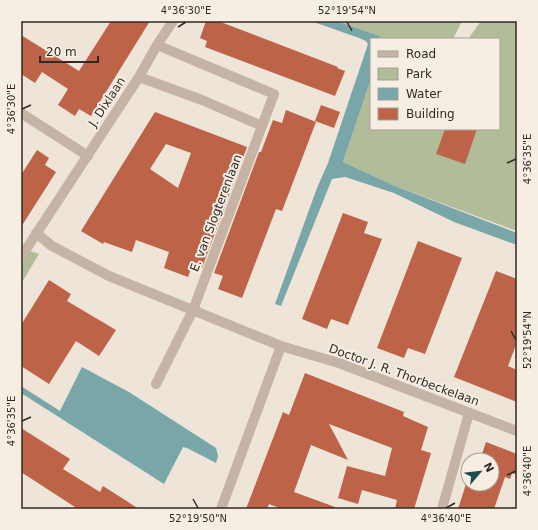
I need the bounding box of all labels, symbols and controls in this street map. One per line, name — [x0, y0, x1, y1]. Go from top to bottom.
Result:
text: 4°36'30"E — [161, 5, 211, 16]
text: 52°19'54"N — [318, 5, 376, 16]
scale bar — [40, 38, 98, 64]
legend — [370, 38, 500, 130]
text: 20 m — [46, 45, 77, 59]
text: Road — [406, 47, 436, 61]
text: Park — [406, 67, 432, 81]
street label: J. Dixlaan — [85, 74, 128, 130]
text: 4°36'30"E — [6, 84, 17, 134]
text: Water — [406, 87, 442, 101]
text: Building — [406, 107, 455, 121]
text: 4°36'35"E — [522, 134, 533, 184]
street label: E. van Slogterenlaan — [187, 152, 245, 274]
text: 52°19'54"N — [522, 311, 533, 369]
street label: Doctor J. R. Thorbeckelaan — [327, 341, 481, 409]
text: 4°36'35"E — [6, 396, 17, 446]
text: 4°36'40"E — [522, 446, 533, 496]
north arrow — [460, 452, 500, 492]
text: N — [480, 460, 496, 475]
text: 52°19'50"N — [169, 513, 227, 524]
text: 4°36'40"E — [421, 513, 471, 524]

